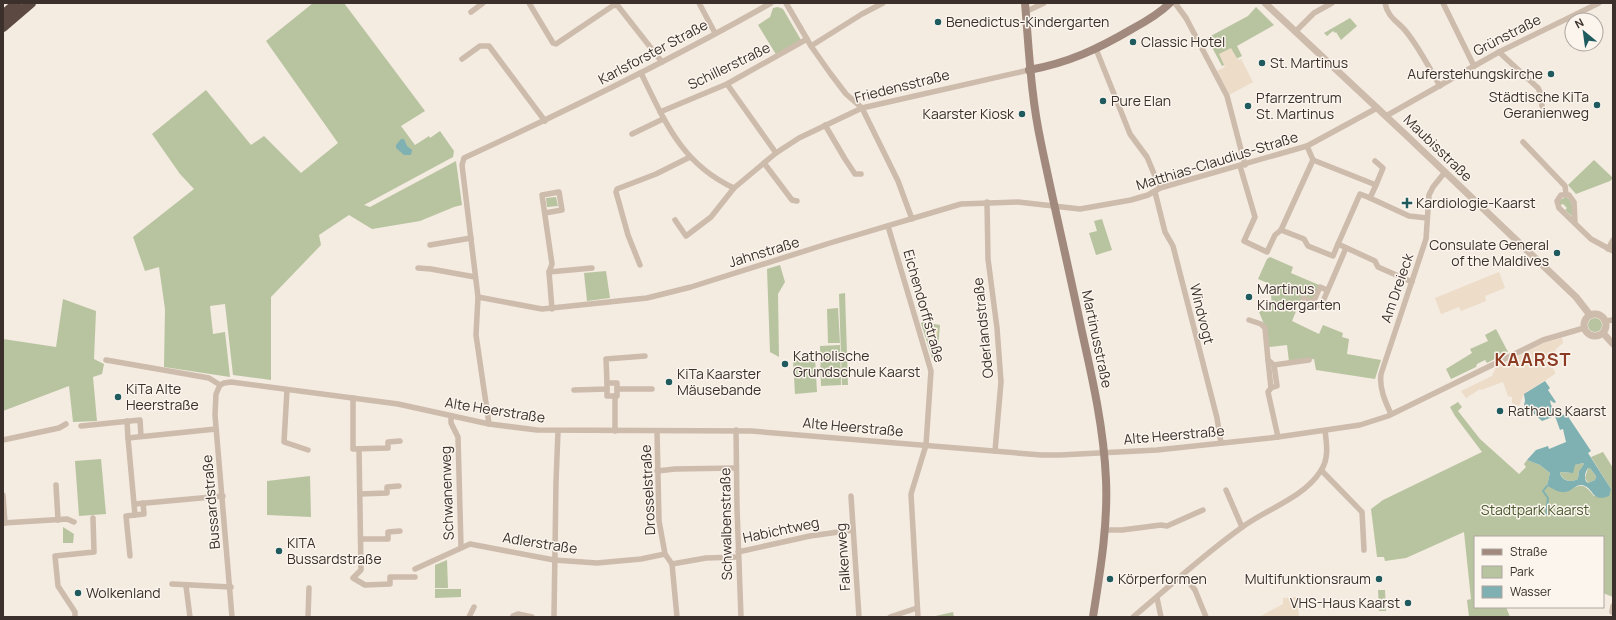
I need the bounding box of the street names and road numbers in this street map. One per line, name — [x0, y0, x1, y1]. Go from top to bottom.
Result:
street label: Grünstraße — [1470, 9, 1544, 60]
street label: Karlsforster Straße — [595, 15, 711, 88]
street label: Schillerstraße — [684, 37, 773, 94]
street label: Friedensstraße — [852, 64, 952, 107]
street label: Maubisstraße — [1400, 110, 1477, 185]
street label: Matthias-Claudius-Straße — [1134, 127, 1300, 194]
street label: Jahnstraße — [726, 232, 802, 271]
street label: Eichendorffstraße — [899, 247, 950, 364]
street label: Am Dreieck — [1376, 250, 1418, 325]
street label: Oderlandstraße — [968, 277, 997, 379]
street label: Windvogt — [1186, 282, 1219, 346]
street label: Martinusstraße — [1078, 288, 1117, 390]
street label: Alte Heerstraße — [444, 392, 547, 427]
street label: Alte Heerstraße — [802, 413, 904, 440]
street label: Alte Heerstraße — [1123, 421, 1225, 448]
street label: Drosselstraße — [636, 444, 659, 536]
street label: Schwanenweg — [435, 446, 458, 540]
street label: Bussardstraße — [197, 454, 224, 550]
street label: Schwalbenstraße — [715, 467, 736, 581]
street label: Habichtweg — [741, 512, 821, 547]
street label: Falkenweg — [831, 523, 854, 592]
street label: Adlerstraße — [501, 527, 579, 558]

